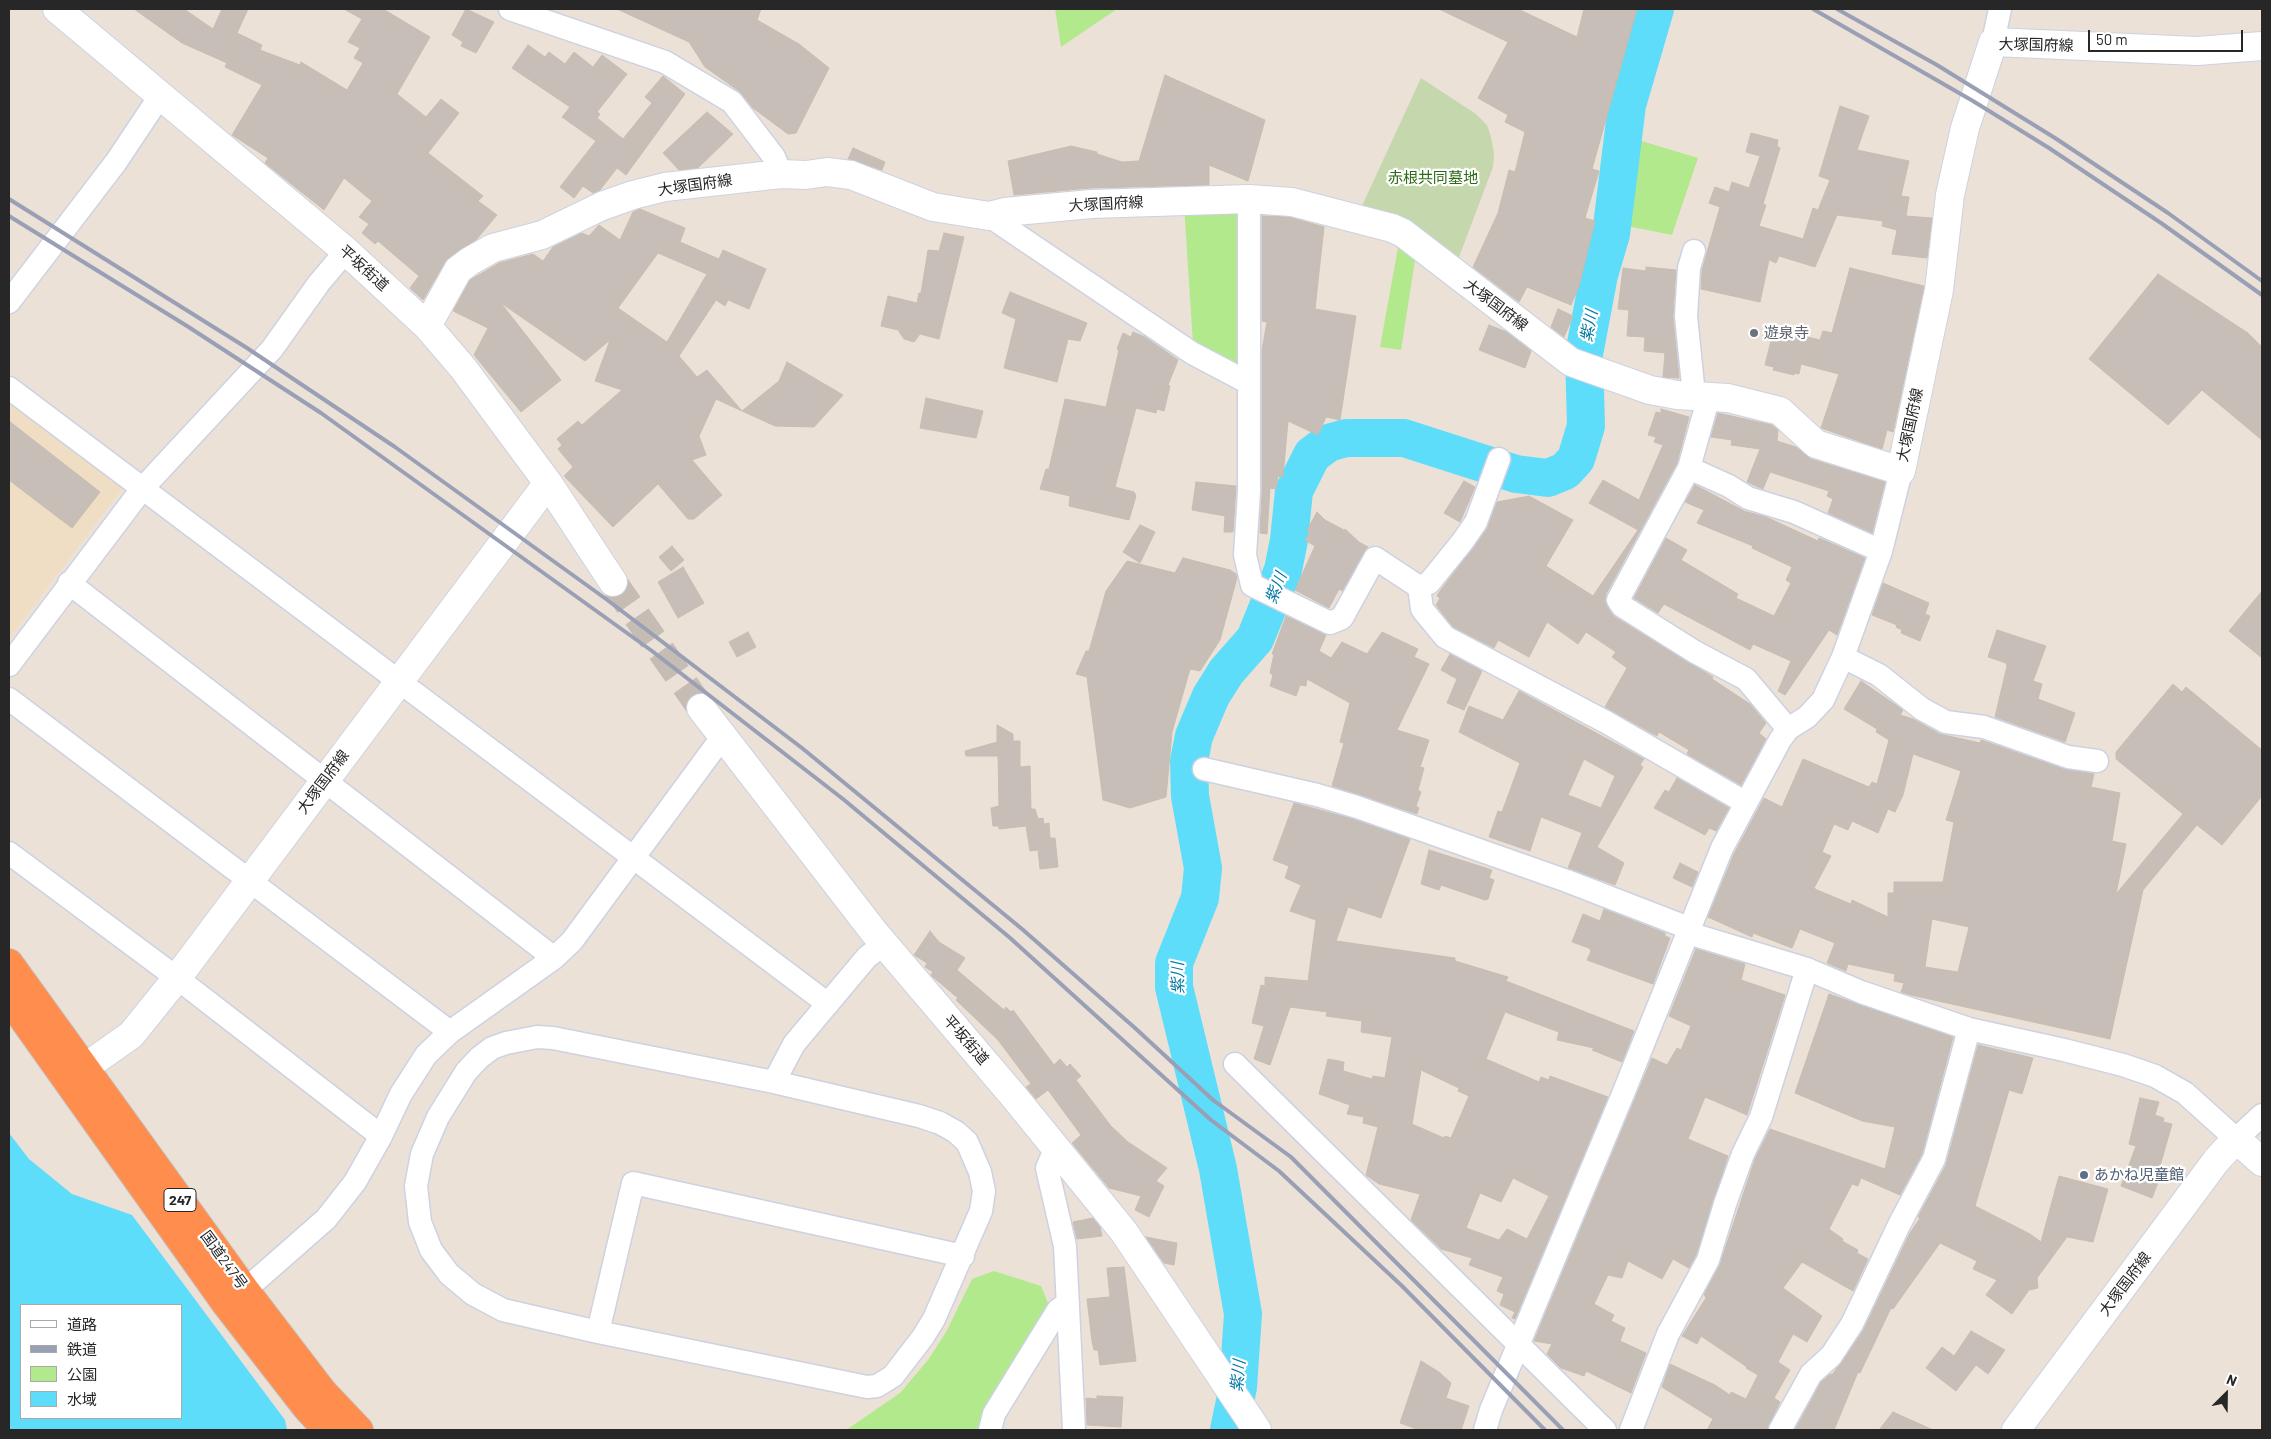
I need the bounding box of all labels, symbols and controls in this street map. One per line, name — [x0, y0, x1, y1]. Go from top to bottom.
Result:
scale bar — [2091, 20, 2246, 52]
text: 50 m — [2096, 30, 2128, 48]
street label: 大塚国府線 — [1998, 35, 2074, 55]
park label: 赤根共同墓地 — [1388, 169, 1478, 187]
street label: 大塚国府線 — [657, 171, 733, 199]
street label: 大塚国府線 — [1068, 193, 1144, 215]
street label: 平坂街道 — [336, 241, 392, 295]
street label: 大塚国府線 — [1461, 275, 1531, 335]
water label: 紫川 — [1577, 308, 1601, 344]
place label: 遊泉寺 — [1764, 324, 1809, 342]
marker: 遊泉寺 — [1748, 327, 1760, 339]
street label: 大塚国府線 — [1893, 386, 1927, 464]
water label: 紫川 — [1261, 570, 1291, 606]
street label: 大塚国府線 — [293, 747, 353, 817]
water label: 紫川 — [1168, 962, 1188, 994]
street label: 平坂街道 — [940, 1011, 992, 1069]
place label: あかね児童館 — [2094, 1166, 2184, 1184]
marker: あかね児童館 — [2078, 1169, 2090, 1181]
road number: 247 — [164, 1188, 196, 1212]
street label: 国道247号 — [197, 1227, 251, 1293]
street label: 大塚国府線 — [2095, 1249, 2155, 1319]
legend — [20, 1304, 182, 1419]
text: 道路 — [67, 1315, 97, 1333]
text: 鉄道 — [67, 1340, 97, 1358]
water label: 紫川 — [1227, 1359, 1249, 1393]
text: 公園 — [67, 1365, 97, 1383]
north arrow — [2201, 1369, 2251, 1419]
text: N — [2224, 1370, 2240, 1389]
text: 水域 — [67, 1390, 97, 1408]

